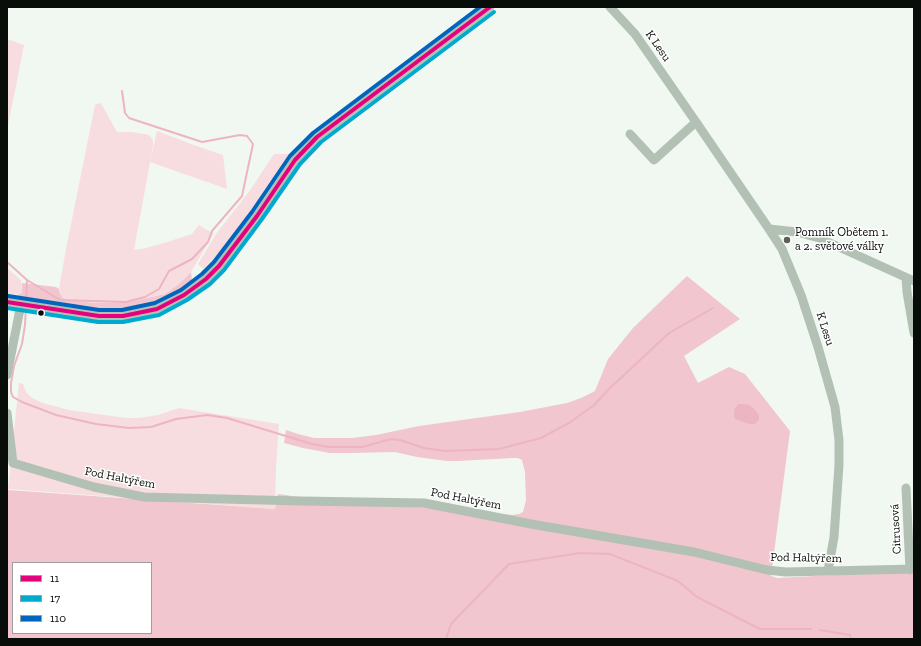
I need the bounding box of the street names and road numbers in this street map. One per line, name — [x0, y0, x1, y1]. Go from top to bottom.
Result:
street label: K Lesu — [642, 28, 674, 64]
street label: K Lesu — [813, 310, 837, 348]
street label: Pod Haltýřem — [83, 464, 157, 492]
street label: Pod Haltýřem — [429, 485, 503, 513]
street label: Citrusová — [887, 503, 905, 555]
street label: Pod Haltýřem — [770, 550, 842, 566]

